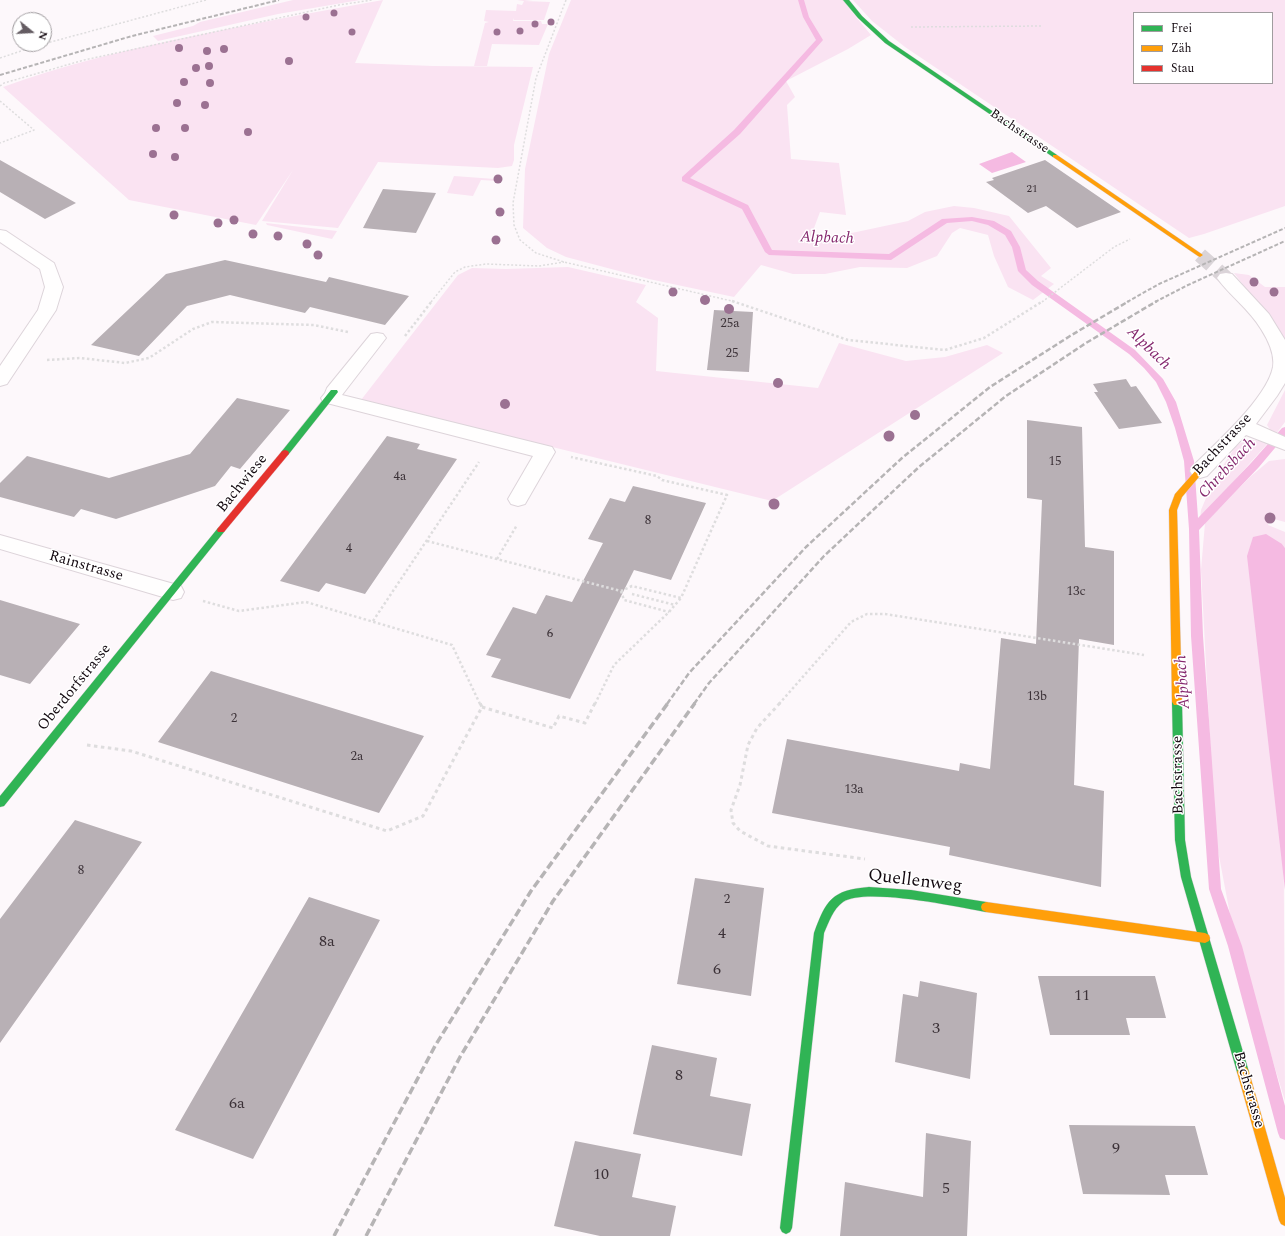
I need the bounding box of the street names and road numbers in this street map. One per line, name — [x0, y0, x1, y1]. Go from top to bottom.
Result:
street label: Bachstrasse — [986, 107, 1052, 157]
street label: Bachstrasse — [1190, 410, 1256, 480]
street label: Bachwiese — [214, 451, 272, 517]
street label: Rainstrasse — [47, 548, 125, 586]
street label: Oberdorfstrasse — [34, 641, 116, 735]
street label: Bachstrasse — [1169, 736, 1189, 814]
street label: Quellenweg — [867, 865, 963, 899]
street label: Bachstrasse — [1229, 1050, 1267, 1130]

